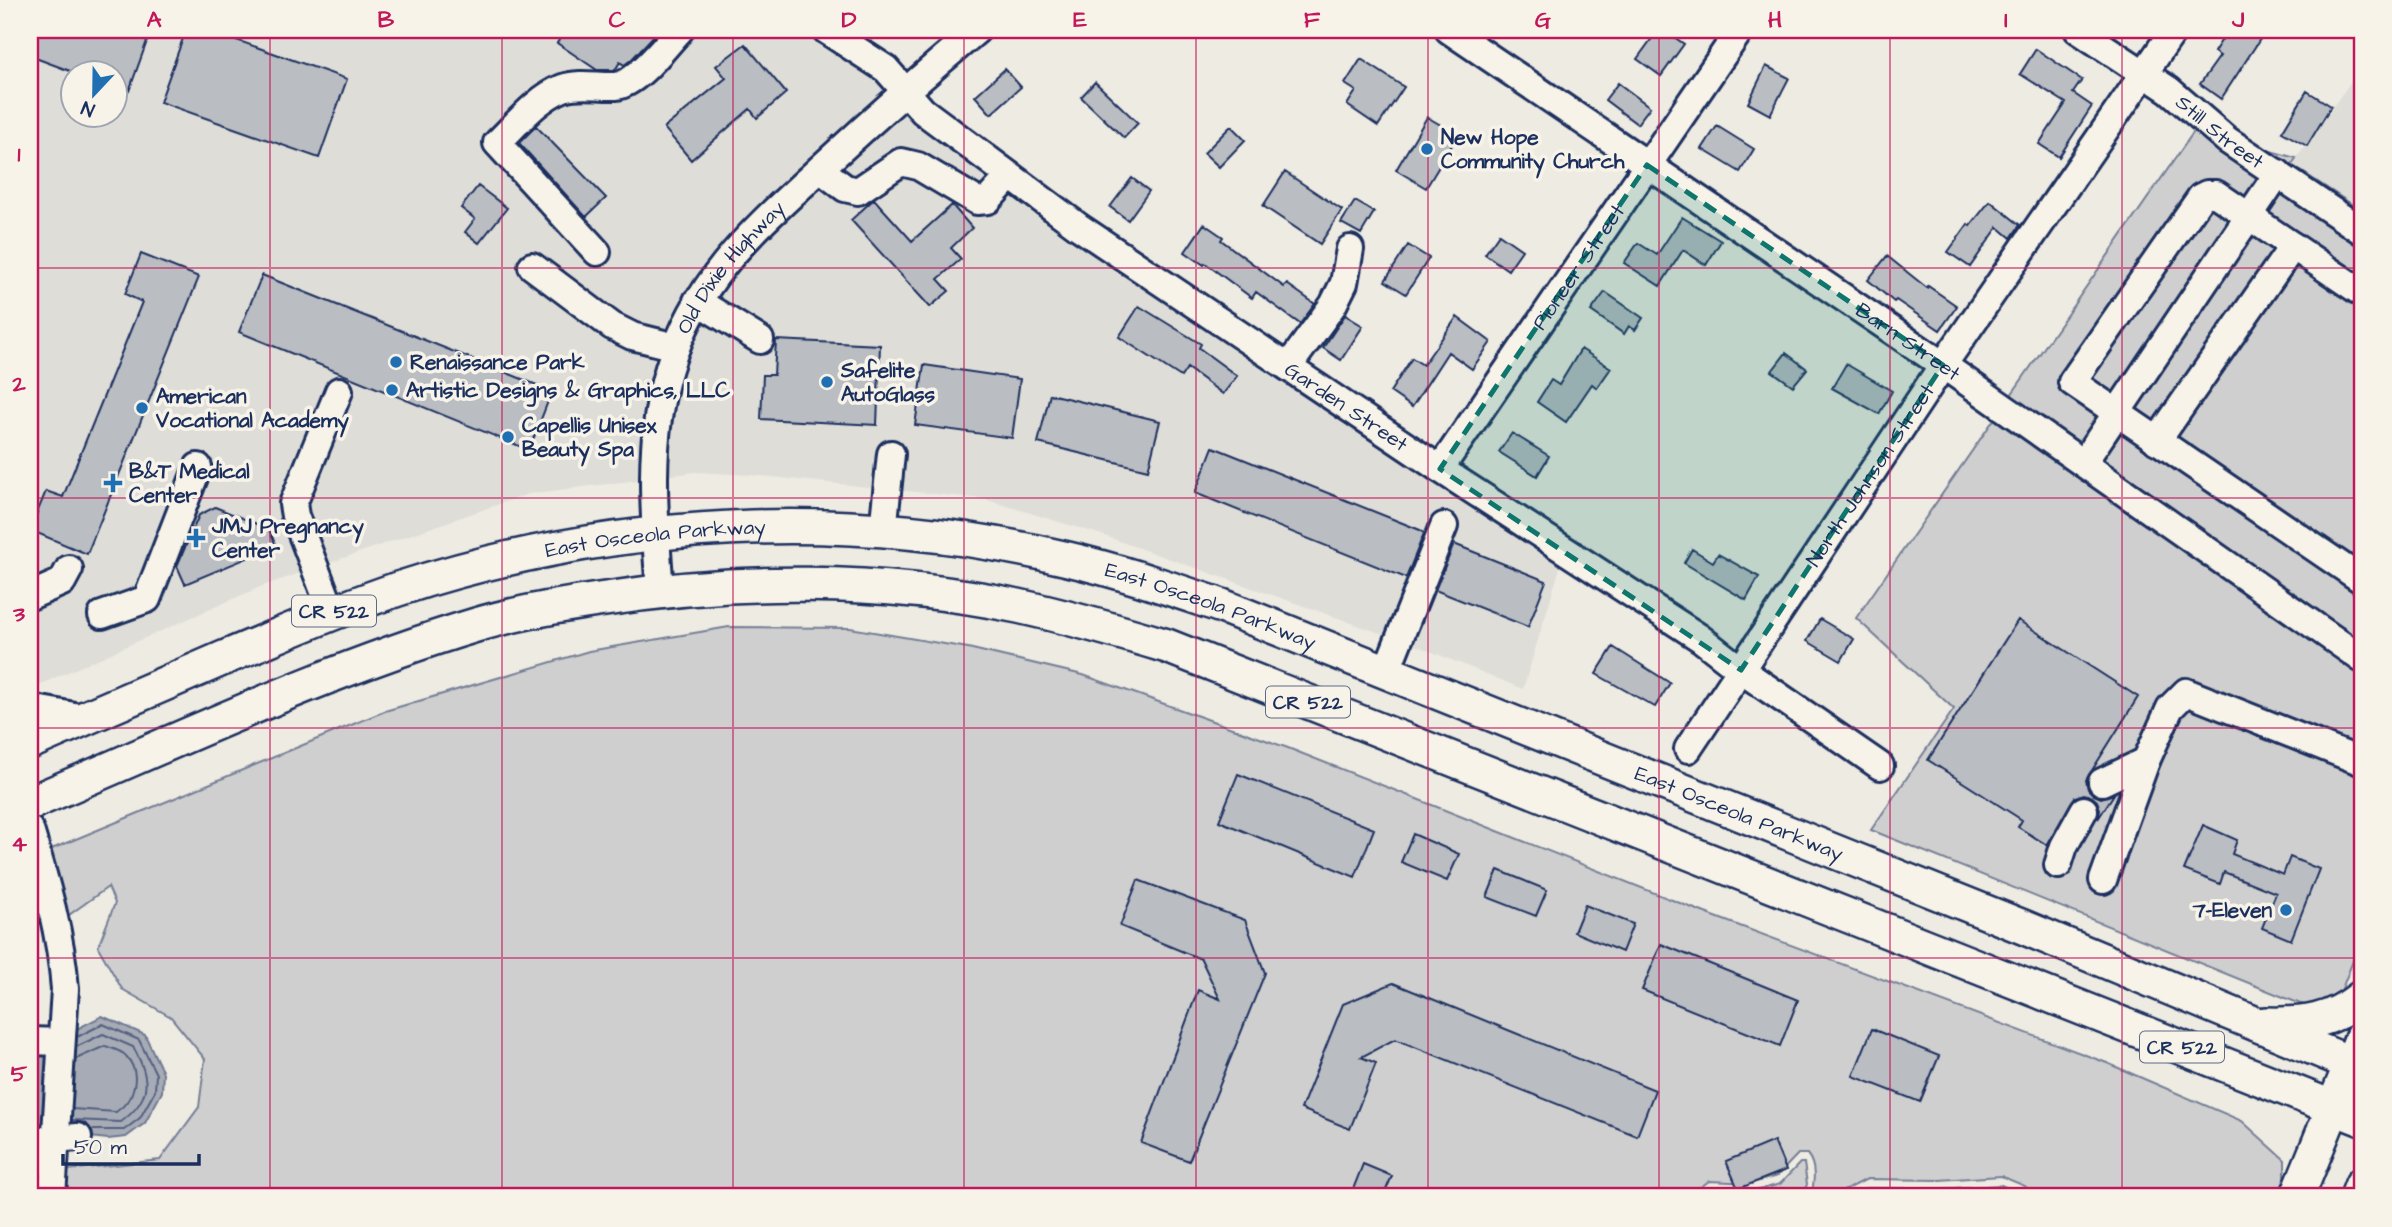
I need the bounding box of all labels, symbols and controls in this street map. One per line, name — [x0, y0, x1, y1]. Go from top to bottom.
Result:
text: A — [147, 4, 162, 36]
text: B — [378, 4, 395, 36]
text: C — [609, 4, 626, 36]
text: D — [842, 4, 857, 36]
text: E — [1073, 4, 1087, 36]
text: F — [1304, 4, 1321, 36]
text: G — [1535, 4, 1551, 36]
text: H — [1768, 4, 1782, 36]
text: I — [2004, 4, 2008, 36]
text: J — [2231, 4, 2245, 36]
north arrow — [60, 60, 130, 130]
street label: Still Street — [2169, 88, 2270, 176]
text: N — [78, 94, 99, 123]
place label: New Hope Community Church — [1441, 123, 1625, 179]
text: 1 — [18, 138, 21, 170]
marker: New Hope Community Church — [1419, 141, 1435, 157]
street label: Old Dixie Highway — [670, 194, 793, 339]
street label: Pioneer Street — [1525, 198, 1632, 336]
street label: Barn Street — [1850, 296, 1967, 388]
place label: Renaissance Park — [410, 348, 585, 377]
marker: Renaissance Park — [388, 354, 404, 370]
street label: Garden Street — [1279, 355, 1414, 459]
place label: Safelite AutoGlass — [840, 356, 935, 409]
text: 2 — [11, 368, 26, 400]
marker: Safelite AutoGlass — [819, 374, 835, 390]
place label: Artistic Designs & Graphics, LLC — [406, 376, 730, 407]
street label: North Johnson Street — [1799, 378, 1942, 572]
place label: American Vocational Academy — [155, 382, 349, 438]
marker: Artistic Designs & Graphics, LLC — [384, 382, 400, 398]
marker: American Vocational Academy — [134, 400, 150, 416]
place label: Capellis Unisex Beauty Spa — [522, 411, 658, 467]
marker: Capellis Unisex Beauty Spa — [500, 429, 516, 445]
place label: B&T Medical Center — [129, 457, 250, 510]
marker: B&T Medical Center — [103, 473, 123, 493]
place label: JMJ Pregnancy Center — [211, 512, 364, 565]
street label: East Osceola Parkway — [543, 513, 767, 565]
marker: JMJ Pregnancy Center — [186, 528, 206, 548]
street label: East Osceola Parkway — [1102, 555, 1321, 659]
road number: CR 522 — [292, 596, 376, 626]
text: 3 — [12, 598, 25, 630]
road number: CR 522 — [1266, 687, 1350, 718]
street label: East Osceola Parkway — [1631, 759, 1848, 870]
text: 4 — [11, 828, 27, 860]
place label: 7-Eleven — [2192, 896, 2272, 925]
marker: 7-Eleven — [2278, 902, 2294, 918]
road number: CR 522 — [2140, 1032, 2224, 1063]
text: 5 — [11, 1058, 28, 1090]
scale bar — [63, 1122, 200, 1166]
text: 50 m — [74, 1133, 128, 1162]

